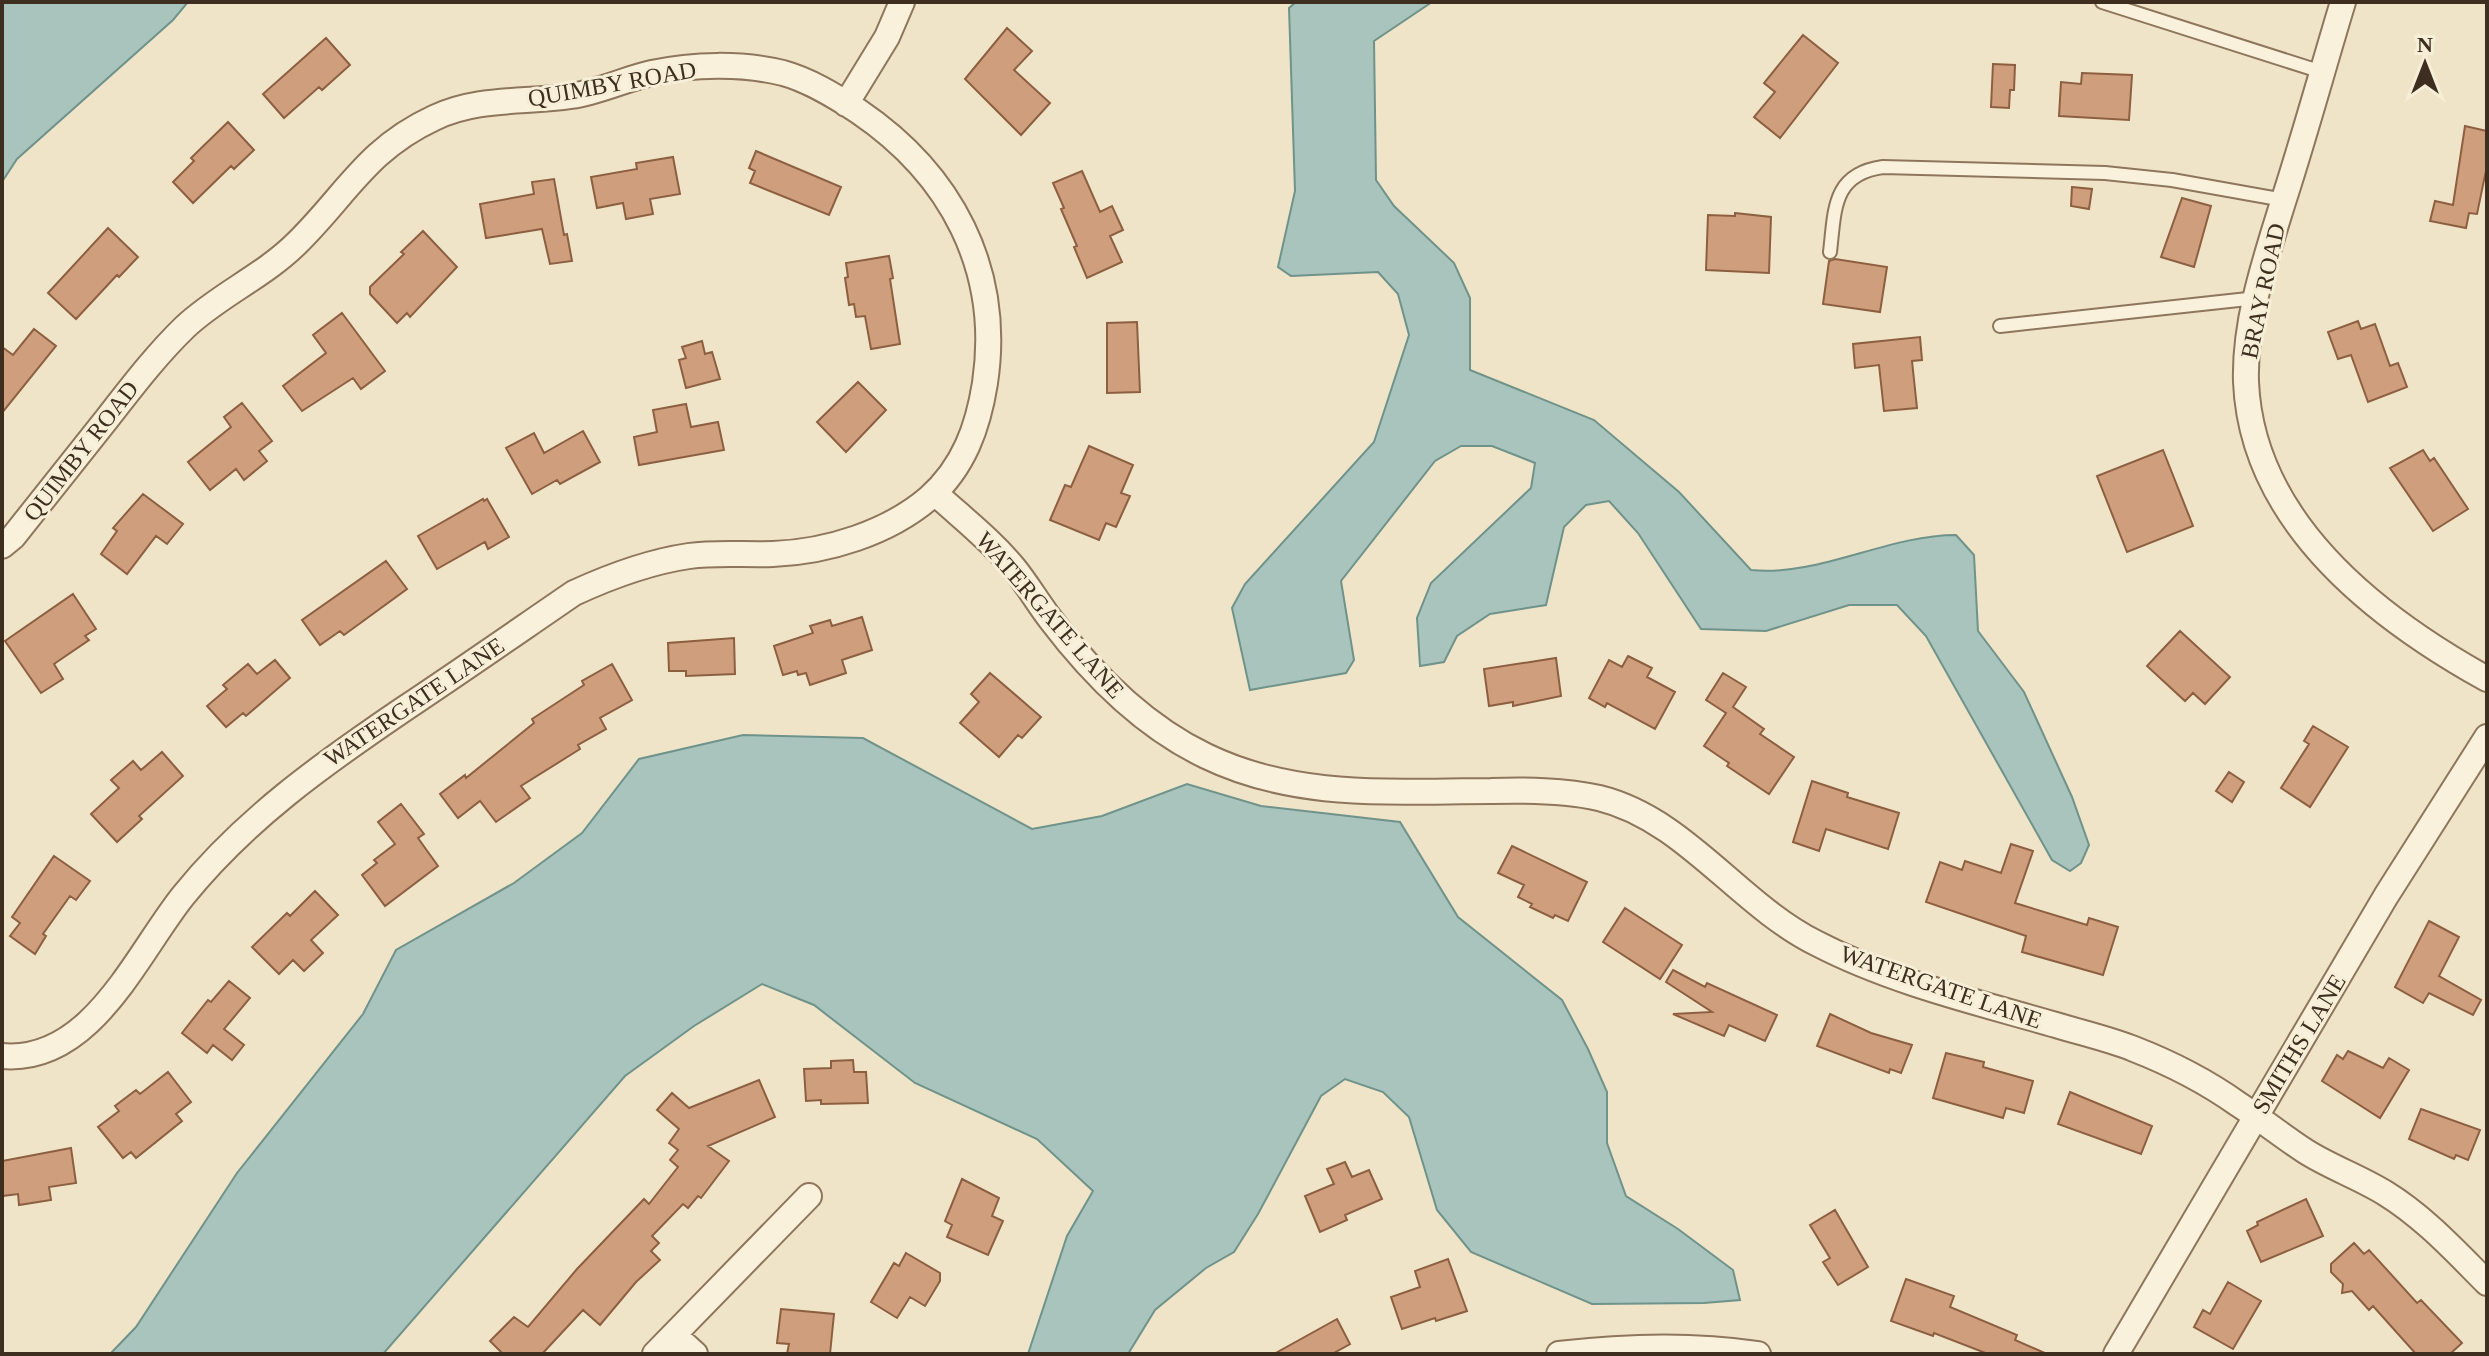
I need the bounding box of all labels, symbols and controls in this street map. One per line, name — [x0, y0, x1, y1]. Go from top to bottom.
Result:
north arrow — [2385, 24, 2465, 104]
text: N — [2417, 32, 2433, 57]
street label: QUIMBY ROAD — [526, 56, 698, 112]
street label: BRAY ROAD — [2236, 221, 2290, 361]
street label: QUIMBY ROAD — [18, 376, 144, 526]
street label: WATERGATE LANE — [971, 527, 1129, 703]
street label: WATERGATE LANE — [319, 632, 509, 772]
street label: WATERGATE LANE — [1837, 940, 2045, 1034]
street label: SMITHS LANE — [2247, 970, 2351, 1118]

